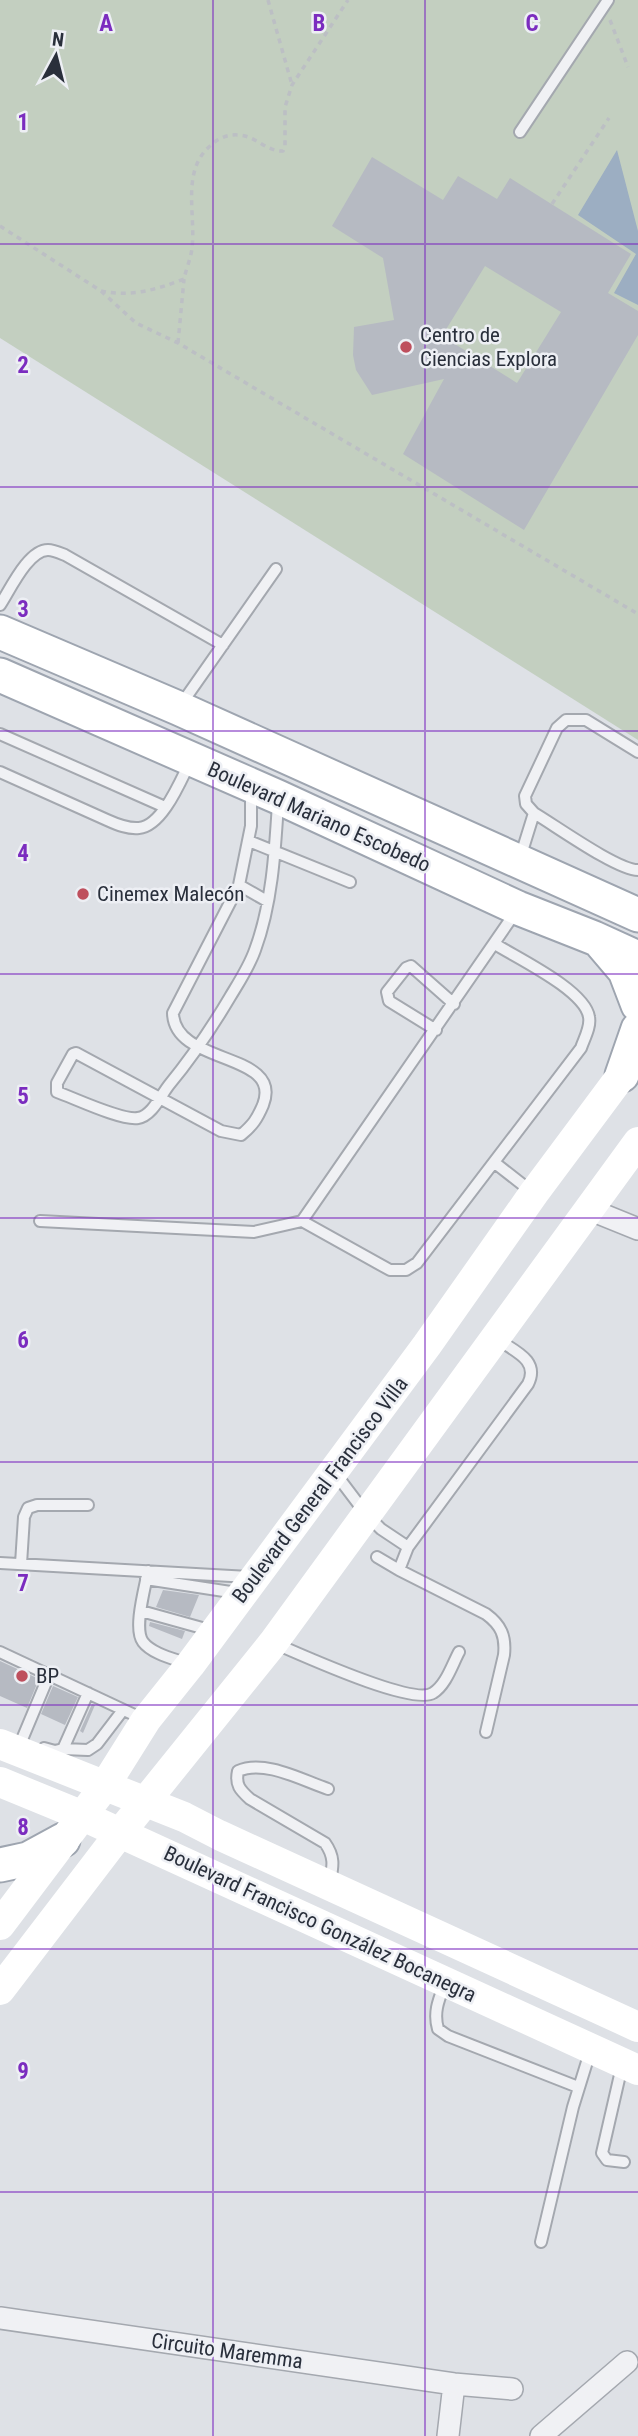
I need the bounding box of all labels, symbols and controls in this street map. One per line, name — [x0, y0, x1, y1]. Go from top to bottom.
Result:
text: A — [99, 10, 113, 37]
text: B — [313, 10, 325, 37]
text: C — [525, 10, 539, 37]
north arrow — [21, 21, 91, 91]
text: N — [51, 27, 65, 52]
text: 1 — [17, 109, 29, 136]
place label: Centro de Ciencias Explora — [420, 323, 557, 371]
marker: Centro de Ciencias Explora — [398, 339, 414, 355]
text: 2 — [17, 352, 29, 379]
text: 3 — [17, 596, 29, 623]
street label: Boulevard Mariano Escobedo — [204, 757, 434, 877]
text: 4 — [17, 840, 29, 867]
place label: Cinemex Malecón — [97, 882, 244, 906]
marker: Cinemex Malecón — [75, 886, 91, 902]
text: 5 — [17, 1083, 29, 1110]
text: 6 — [17, 1327, 29, 1354]
street label: Boulevard General Francisco Villa — [227, 1372, 413, 1608]
text: 7 — [17, 1570, 29, 1597]
place label: BP — [36, 1664, 59, 1688]
marker: BP — [14, 1668, 30, 1684]
text: 8 — [17, 1814, 29, 1841]
street label: Boulevard Francisco González Bocanegra — [160, 1841, 480, 2007]
text: 9 — [17, 2058, 29, 2085]
street label: Circuito Maremma — [150, 2328, 304, 2374]

